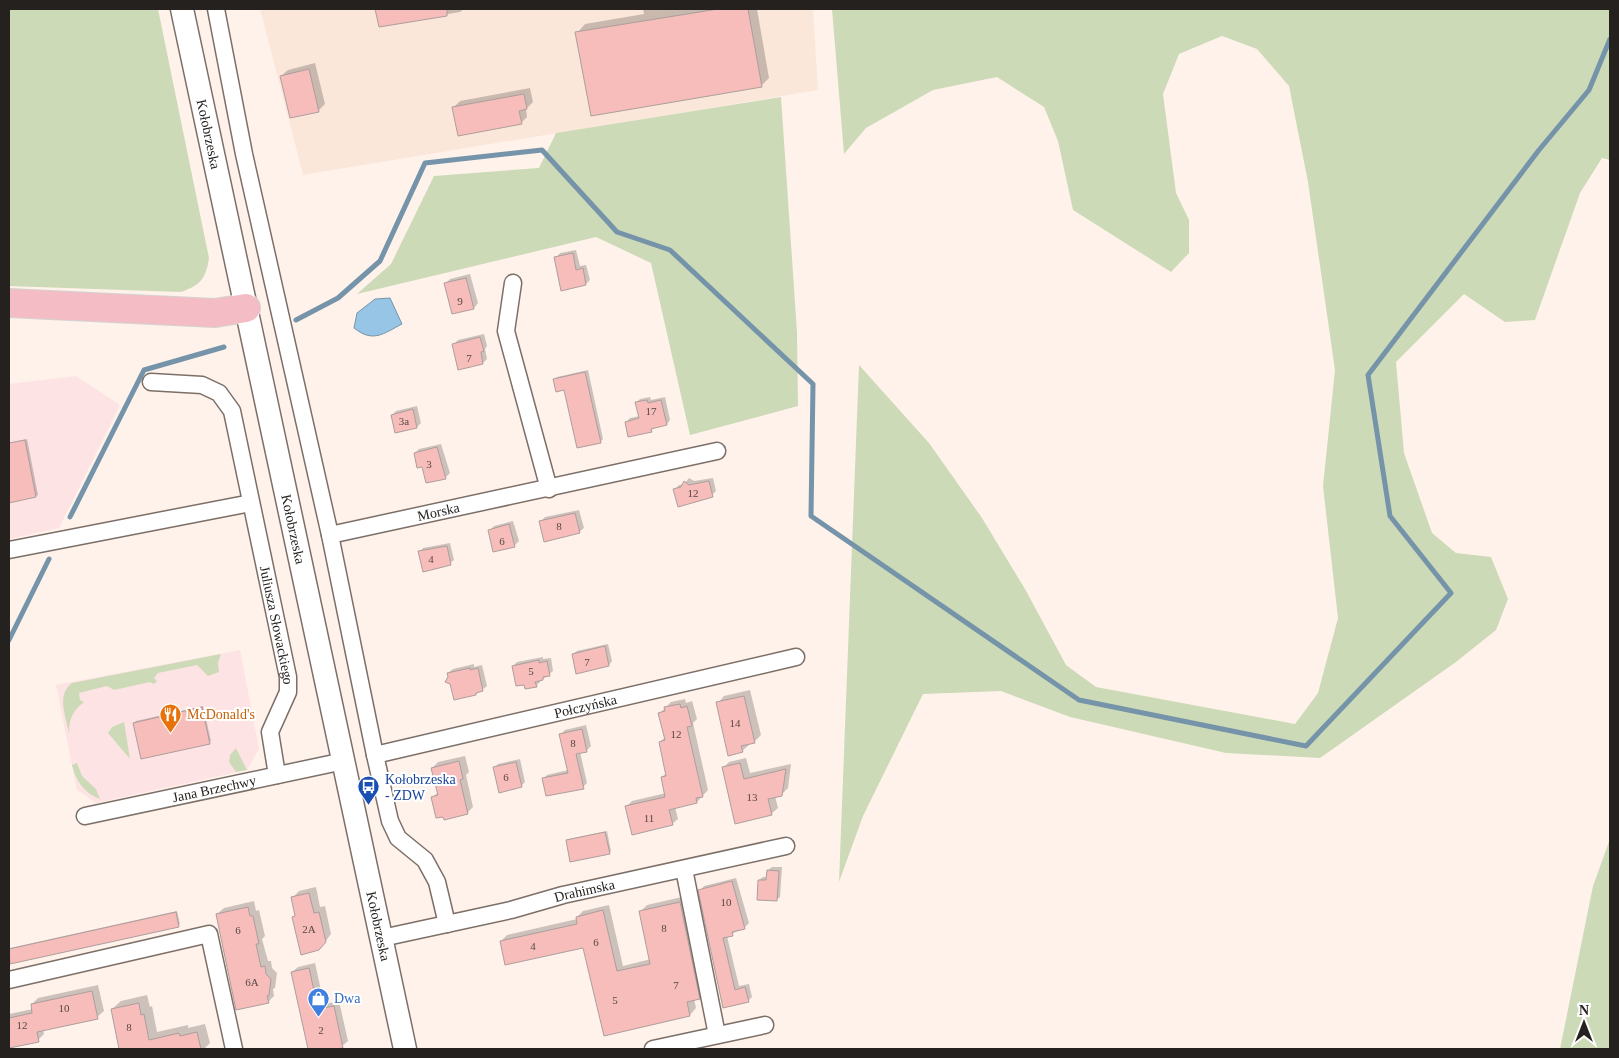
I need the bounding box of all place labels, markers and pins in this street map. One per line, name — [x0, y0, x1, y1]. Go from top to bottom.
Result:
restaurant icon: McDonald's — [159, 702, 183, 733]
place label: McDonald's — [187, 707, 255, 722]
place label: Kołobrzeska - ZDW — [385, 772, 457, 803]
bus stop icon: Kołobrzeska - ZDW — [357, 775, 381, 806]
shop icon: Dwa — [306, 986, 330, 1017]
place label: Dwa — [334, 991, 361, 1006]

